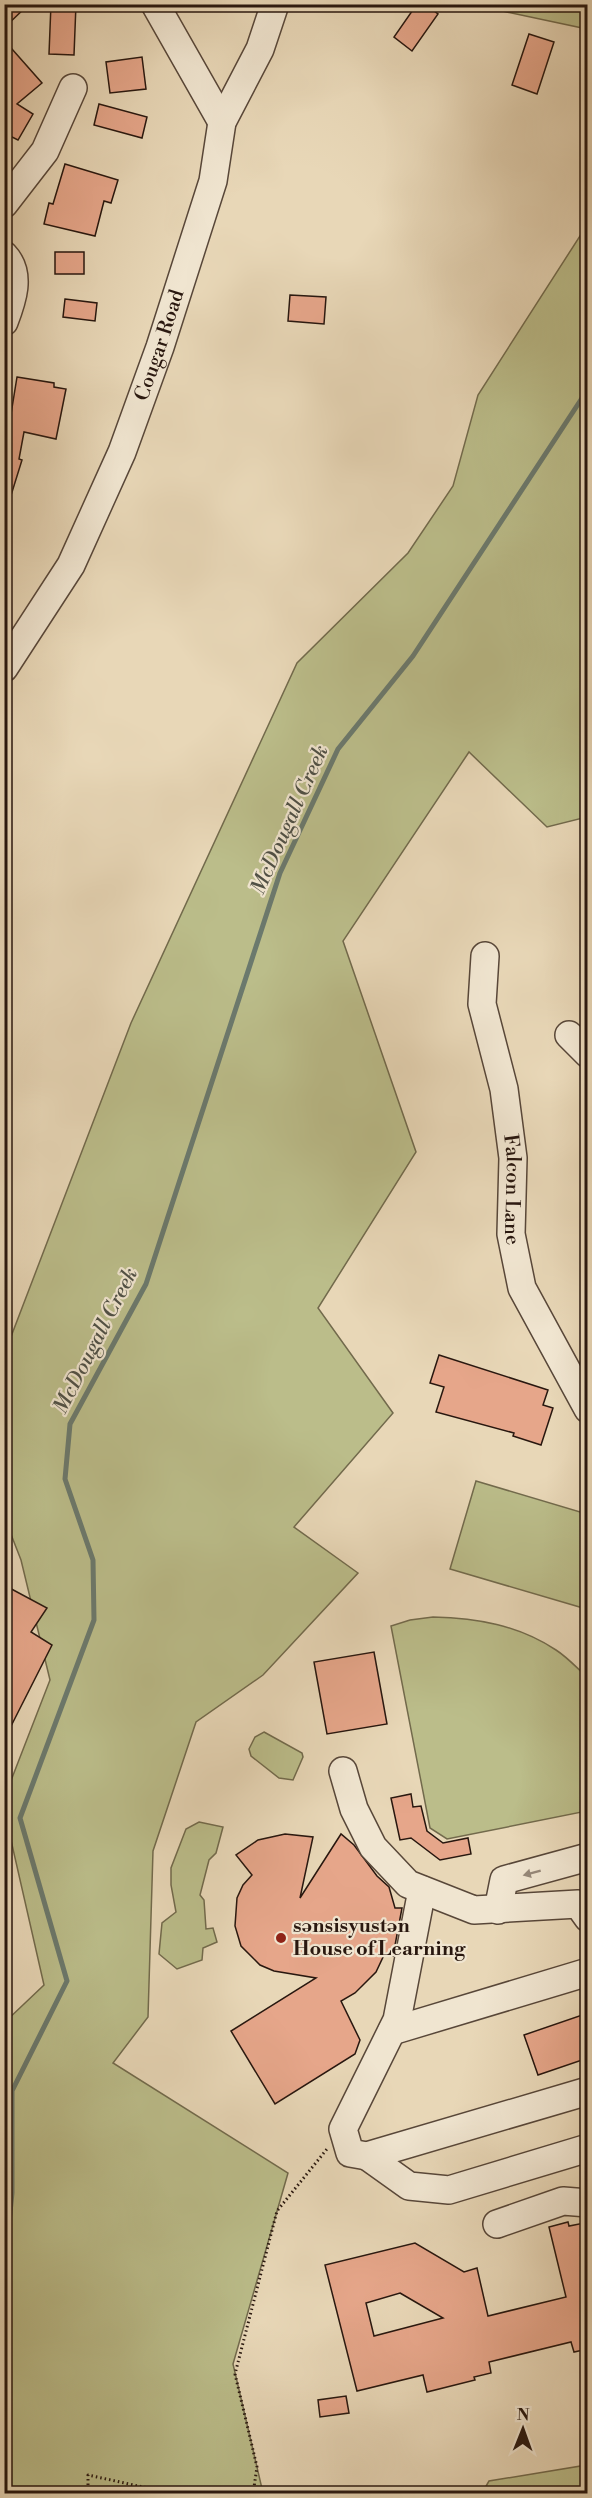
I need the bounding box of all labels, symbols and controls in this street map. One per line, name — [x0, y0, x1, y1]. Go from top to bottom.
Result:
street label: Cougar Road — [129, 286, 190, 404]
water label: McDougall Creek — [245, 741, 335, 899]
street label: Falcon Lane — [498, 1133, 526, 1247]
water label: McDougall Creek — [48, 1263, 144, 1419]
one-way arrow — [522, 1869, 540, 1878]
place label: sənsisyustən House of Learning — [293, 1914, 466, 1962]
marker: sənsisyustən House of Learning — [274, 1931, 288, 1945]
north arrow — [493, 2399, 553, 2459]
text: N — [517, 2405, 530, 2425]

